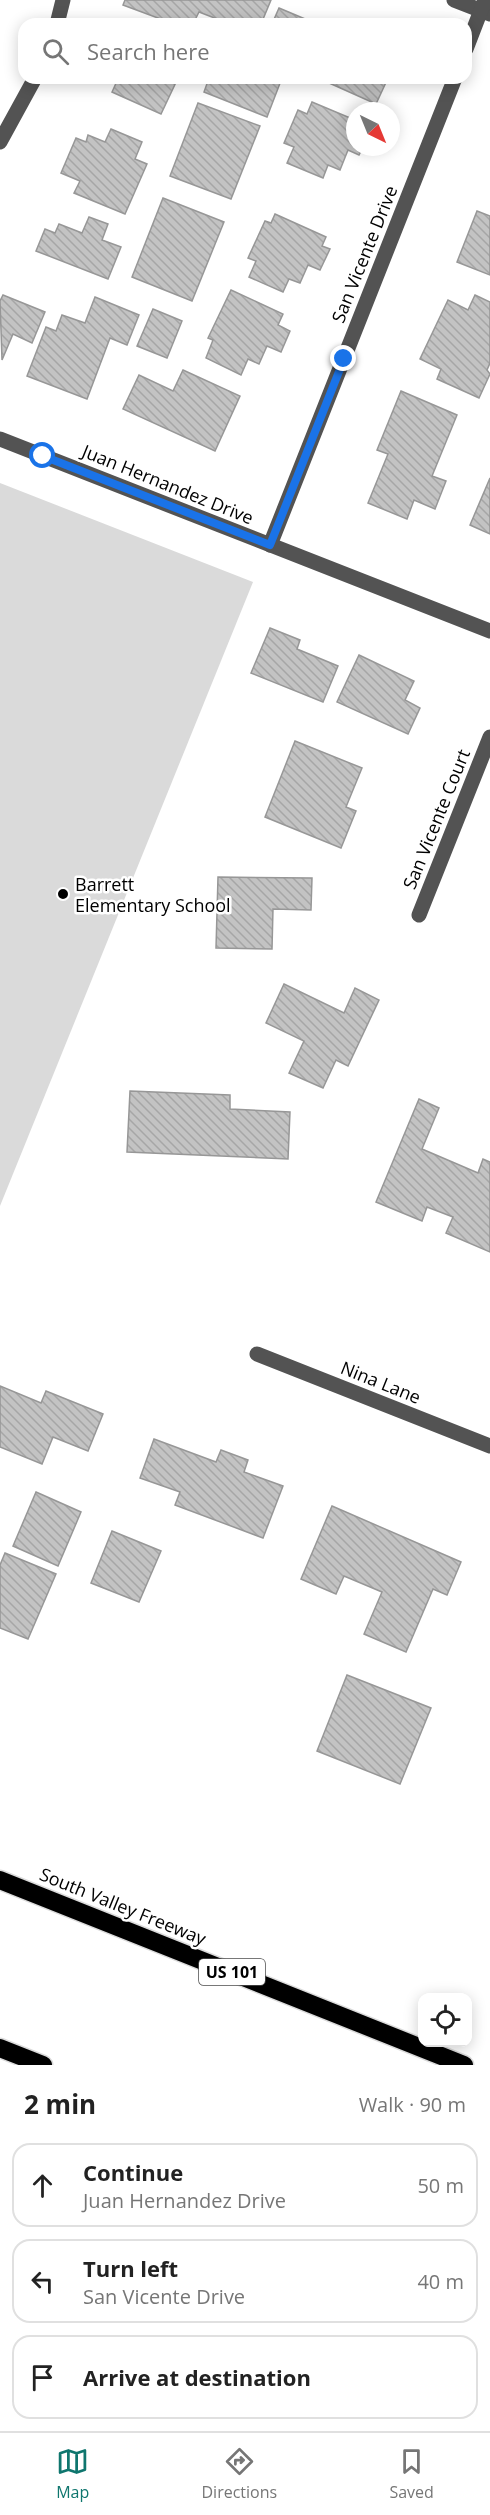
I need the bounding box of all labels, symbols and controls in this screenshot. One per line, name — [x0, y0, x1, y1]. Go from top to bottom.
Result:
search box — [18, 18, 472, 84]
icon: search — [39, 35, 72, 68]
text: Search here — [87, 36, 210, 66]
north arrow — [346, 102, 400, 156]
street label: San Vicente Drive — [326, 182, 402, 326]
route end — [330, 345, 356, 371]
street label: Juan Hernandez Drive — [77, 438, 257, 529]
route start — [29, 442, 55, 468]
street label: San Vicente Court — [397, 746, 475, 892]
place label: Barrett Elementary School — [75, 872, 231, 917]
marker: Barrett Elementary School — [56, 887, 70, 901]
street label: Nina Lane — [337, 1355, 425, 1409]
street label: South Valley Freeway — [36, 1862, 211, 1951]
road number: US 101 — [199, 1959, 265, 1985]
map controls — [418, 1993, 472, 2047]
button: locate — [418, 1993, 472, 2047]
text: 2 min — [24, 2086, 96, 2122]
text: Walk · 90 m — [359, 2091, 466, 2118]
text: Continue — [83, 2157, 183, 2187]
icon: ahead — [26, 2169, 59, 2202]
text: 50 m — [417, 2172, 464, 2199]
text: Juan Hernandez Drive — [83, 2187, 286, 2214]
text: Turn left — [83, 2253, 178, 2283]
icon: left — [26, 2265, 59, 2298]
text: 40 m — [417, 2268, 464, 2295]
text: San Vicente Drive — [83, 2283, 245, 2310]
icon: arrive — [26, 2361, 59, 2394]
text: Arrive at destination — [83, 2362, 311, 2392]
tab: Map — [56, 2445, 89, 2503]
tab: Directions — [202, 2445, 277, 2503]
tab: Saved — [389, 2445, 434, 2503]

